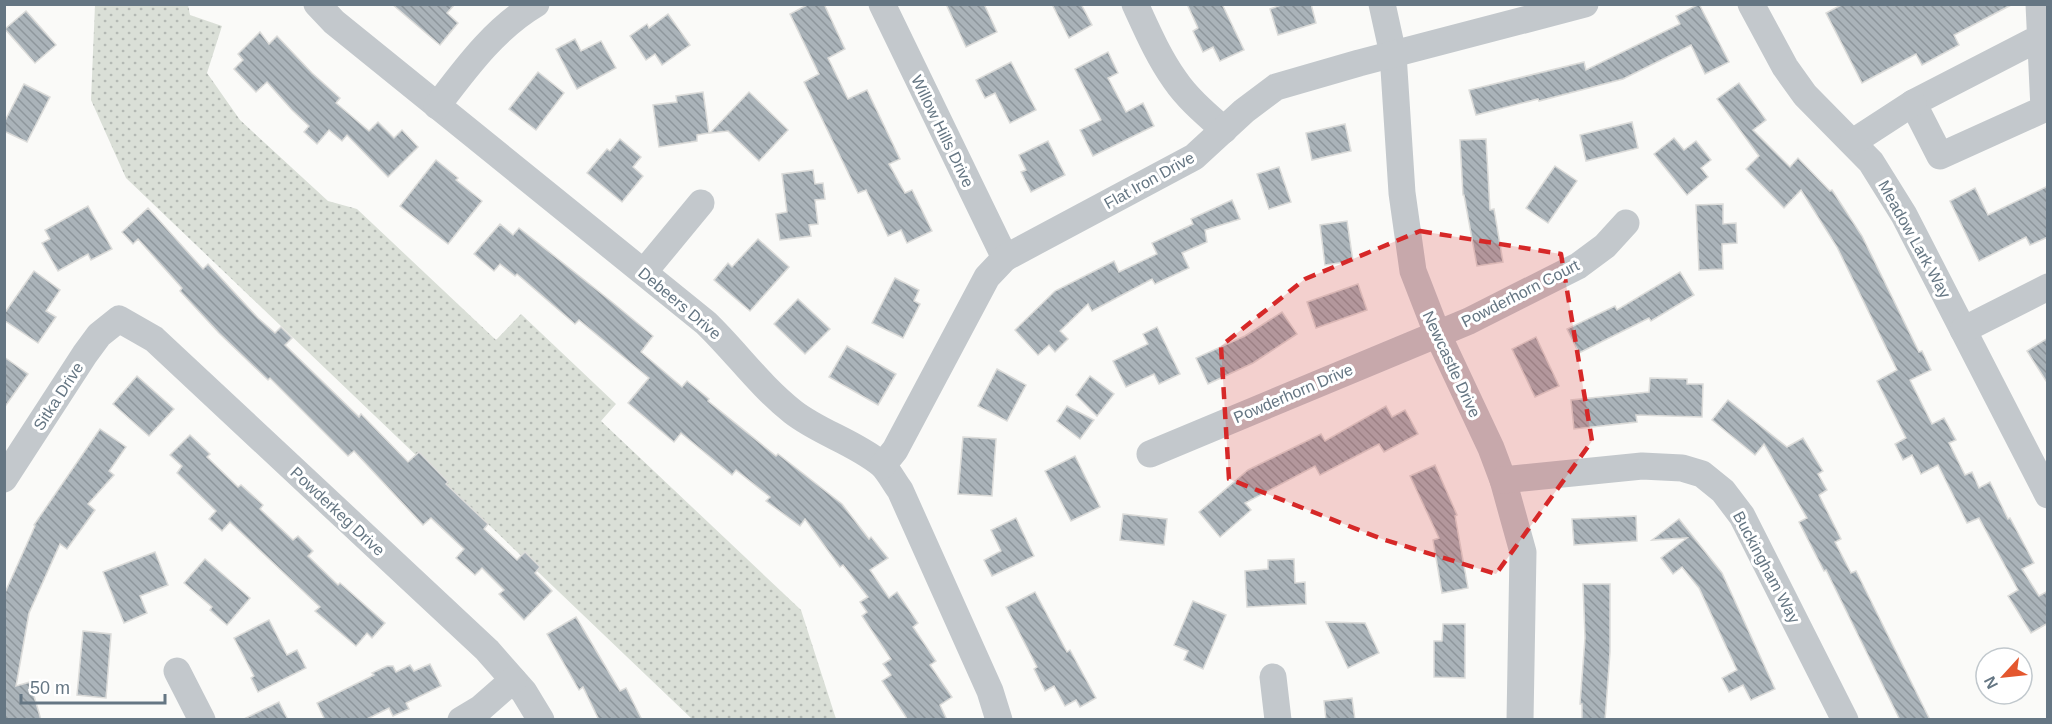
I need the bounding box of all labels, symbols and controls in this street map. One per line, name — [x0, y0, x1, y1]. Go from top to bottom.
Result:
street label: Willow Hills Drive — [908, 72, 977, 190]
street label: Flat Iron Drive — [1101, 149, 1197, 212]
street label: Meadow Lark Way — [1875, 177, 1954, 301]
street label: Powderhorn Court — [1459, 256, 1582, 330]
street label: Debeers Drive — [635, 264, 724, 343]
street label: Newcastle Drive — [1419, 308, 1484, 420]
street label: Sitka Drive — [30, 359, 87, 433]
street label: Powderhorn Drive — [1231, 361, 1356, 426]
street label: Powderkeg Drive — [287, 464, 388, 559]
street label: Buckingham Way — [1730, 509, 1803, 626]
north arrow — [1974, 646, 2034, 706]
scale bar — [21, 667, 165, 705]
text: N — [1981, 674, 2001, 692]
text: 50 m — [30, 678, 70, 698]

